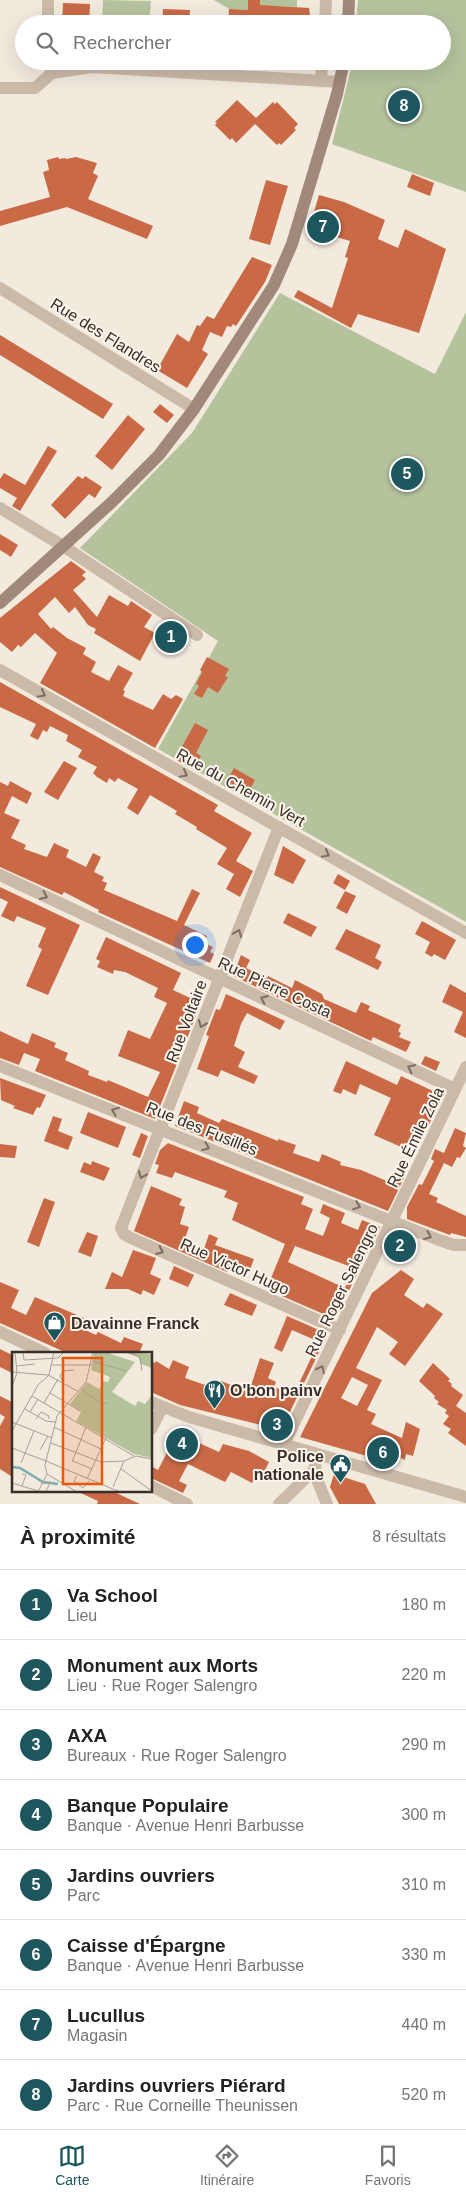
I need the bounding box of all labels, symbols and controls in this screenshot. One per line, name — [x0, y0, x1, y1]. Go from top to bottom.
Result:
search box — [15, 15, 451, 70]
icon: search — [33, 29, 61, 57]
text: Rechercher — [73, 32, 171, 53]
pin: 8 — [388, 87, 420, 125]
pin: 7 — [307, 208, 339, 246]
street label: Rue des Flandres — [48, 295, 164, 376]
pin: 5 — [391, 455, 423, 493]
pin: 1 — [155, 618, 187, 656]
one-way arrow — [37, 688, 46, 698]
street label: Rue du Chemin Vert — [174, 745, 308, 830]
one-way arrow — [179, 768, 188, 778]
one-way arrow — [320, 847, 329, 857]
one-way arrow — [39, 890, 48, 900]
one-way arrow — [231, 929, 242, 938]
your location — [182, 932, 208, 958]
street label: Rue Pierre Costa — [216, 954, 334, 1021]
street label: Rue Voltaire — [163, 977, 210, 1065]
one-way arrow — [260, 995, 269, 1006]
one-way arrow — [198, 1019, 208, 1028]
one-way arrow — [407, 1064, 416, 1075]
street label: Rue Émile Zola — [383, 1084, 447, 1190]
street label: Rue des Fusillés — [144, 1098, 260, 1158]
one-way arrow — [111, 1107, 120, 1117]
one-way arrow — [201, 1140, 210, 1151]
one-way arrow — [138, 1170, 148, 1179]
one-way arrow — [352, 1200, 361, 1210]
street label: Rue Roger Salengro — [302, 1221, 381, 1360]
pin: 2 — [384, 1227, 416, 1265]
one-way arrow — [424, 1230, 432, 1240]
street label: Rue Victor Hugo — [178, 1235, 292, 1298]
one-way arrow — [155, 1244, 164, 1255]
shop icon: Davainne Franck — [43, 1311, 67, 1342]
place label: Davainne Franck — [71, 1315, 199, 1332]
inset map — [12, 1352, 152, 1492]
one-way arrow — [315, 1365, 325, 1374]
restaurant icon: O'bon painv — [202, 1378, 226, 1409]
place label: O'bon painv — [230, 1382, 322, 1399]
pin: 3 — [261, 1406, 293, 1444]
pin: 4 — [166, 1425, 198, 1463]
pin: 6 — [367, 1434, 399, 1472]
place label: Police nationale — [254, 1448, 324, 1483]
public building icon: Police nationale — [328, 1453, 352, 1484]
text: À proximité — [20, 1525, 136, 1548]
text: 8 résultats — [372, 1528, 446, 1545]
text: Va School — [67, 1585, 158, 1606]
text: 1 — [32, 1596, 40, 1613]
text: 180 m — [402, 1596, 446, 1613]
text: Lieu — [67, 1607, 97, 1624]
text: Monument aux Morts — [67, 1655, 258, 1676]
text: 2 — [32, 1666, 40, 1683]
text: 220 m — [402, 1666, 446, 1683]
text: Lieu · Rue Roger Salengro — [67, 1677, 257, 1694]
text: AXA — [67, 1725, 107, 1746]
text: 3 — [32, 1736, 40, 1753]
text: 290 m — [402, 1736, 446, 1753]
text: Bureaux · Rue Roger Salengro — [67, 1747, 287, 1764]
text: Banque Populaire — [67, 1795, 229, 1816]
text: 4 — [32, 1806, 40, 1823]
text: 300 m — [402, 1806, 446, 1823]
text: Banque · Avenue Henri Barbusse — [67, 1817, 304, 1834]
text: Jardins ouvriers — [67, 1865, 215, 1886]
text: 5 — [32, 1876, 40, 1893]
text: 310 m — [402, 1876, 446, 1893]
text: Parc — [67, 1887, 100, 1904]
text: Caisse d'Épargne — [67, 1935, 226, 1956]
text: 6 — [32, 1946, 40, 1963]
text: 330 m — [402, 1946, 446, 1963]
text: Banque · Avenue Henri Barbusse — [67, 1957, 304, 1974]
text: Lucullus — [67, 2005, 145, 2026]
text: 7 — [32, 2016, 40, 2033]
text: 440 m — [402, 2016, 446, 2033]
text: Magasin — [67, 2027, 127, 2044]
text: Jardins ouvriers Piérard — [67, 2075, 286, 2096]
text: 8 — [32, 2086, 40, 2103]
text: 520 m — [402, 2086, 446, 2103]
text: Parc · Rue Corneille Theunissen — [67, 2097, 298, 2114]
tab: Carte — [55, 2142, 89, 2188]
tab: Itinéraire — [200, 2142, 254, 2188]
tab: Favoris — [365, 2142, 411, 2188]

